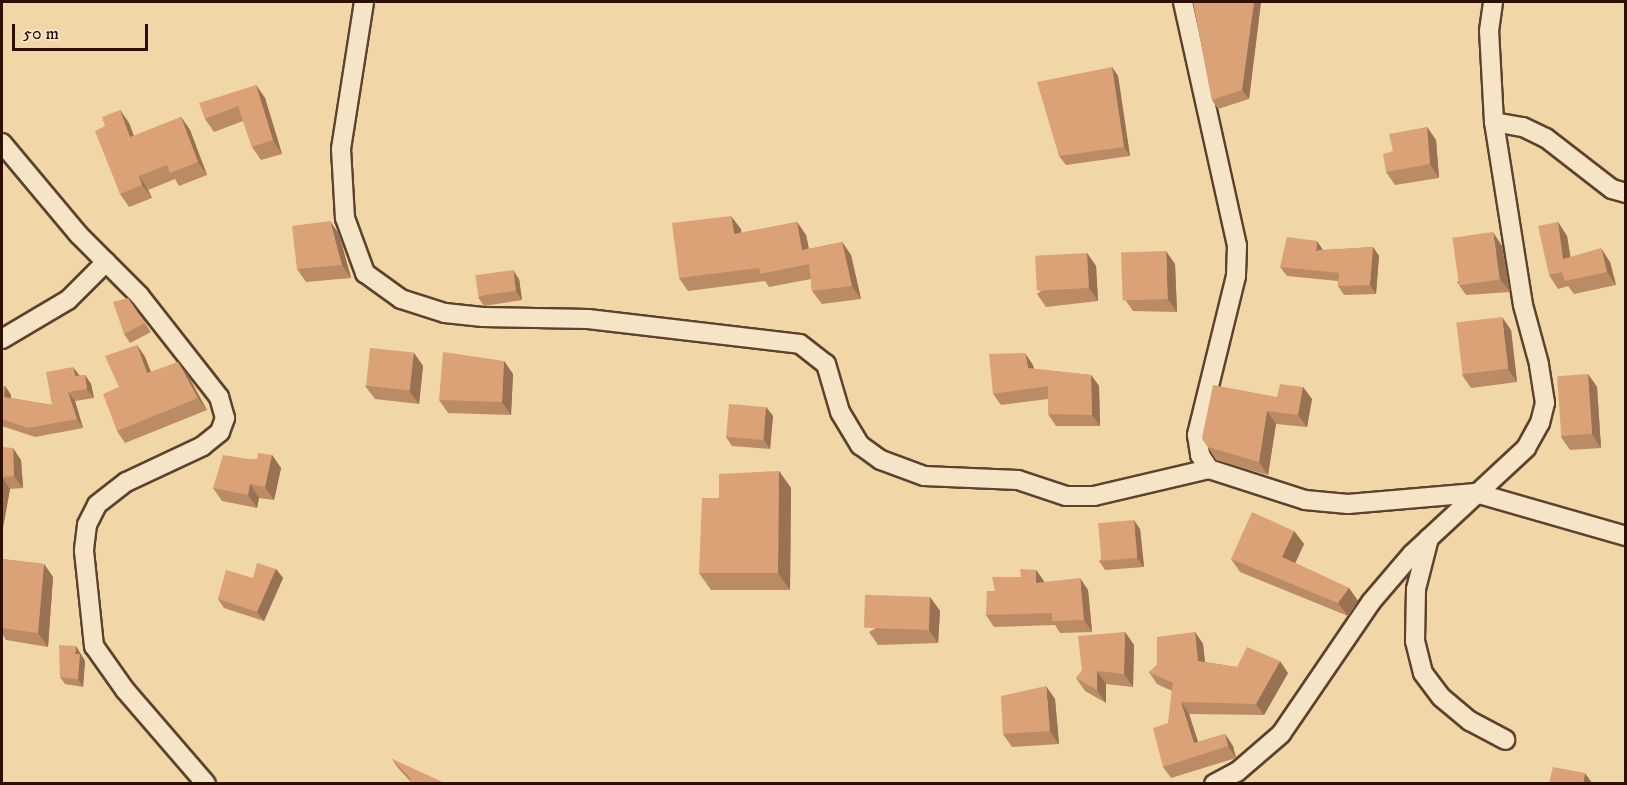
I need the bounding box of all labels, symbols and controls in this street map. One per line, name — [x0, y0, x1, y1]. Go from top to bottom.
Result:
scale bar — [15, 12, 152, 50]
text: 50 m — [23, 23, 59, 45]

